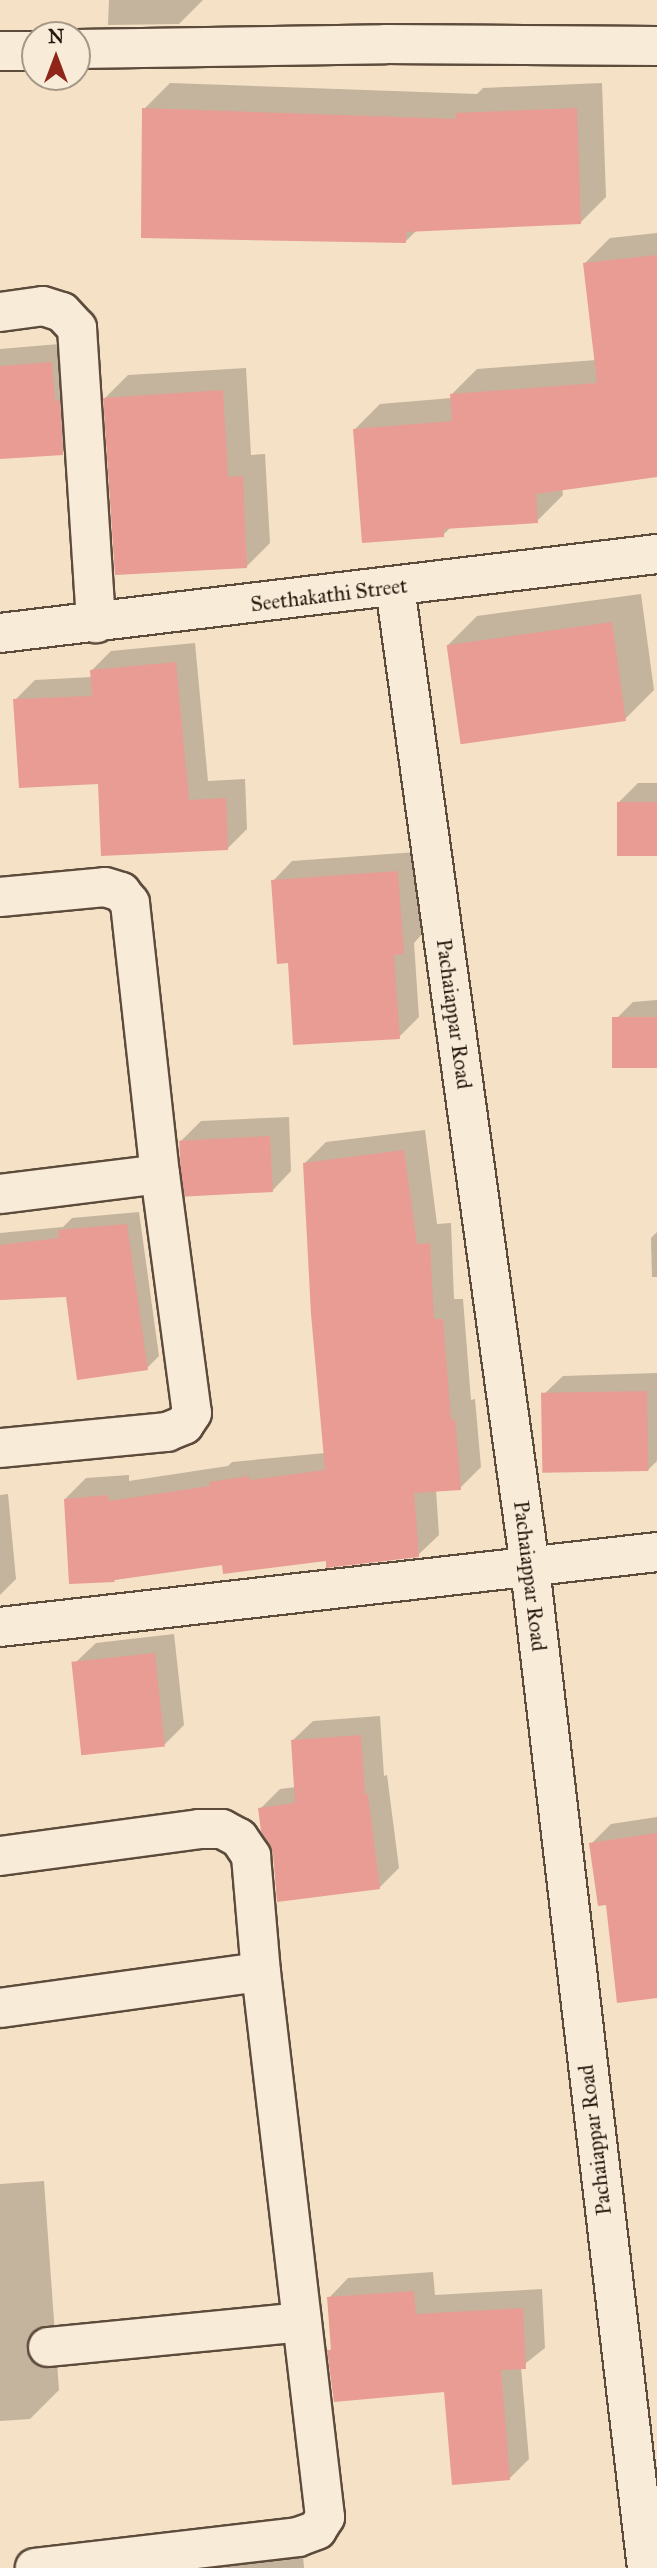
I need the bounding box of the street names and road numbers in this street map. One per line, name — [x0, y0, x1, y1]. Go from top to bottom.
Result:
street label: Seethakathi Street — [249, 573, 409, 617]
street label: Pachaiappar Road — [431, 937, 477, 1091]
street label: Pachaiappar Road — [508, 1499, 552, 1653]
street label: Pachaiappar Road — [573, 2063, 617, 2217]

